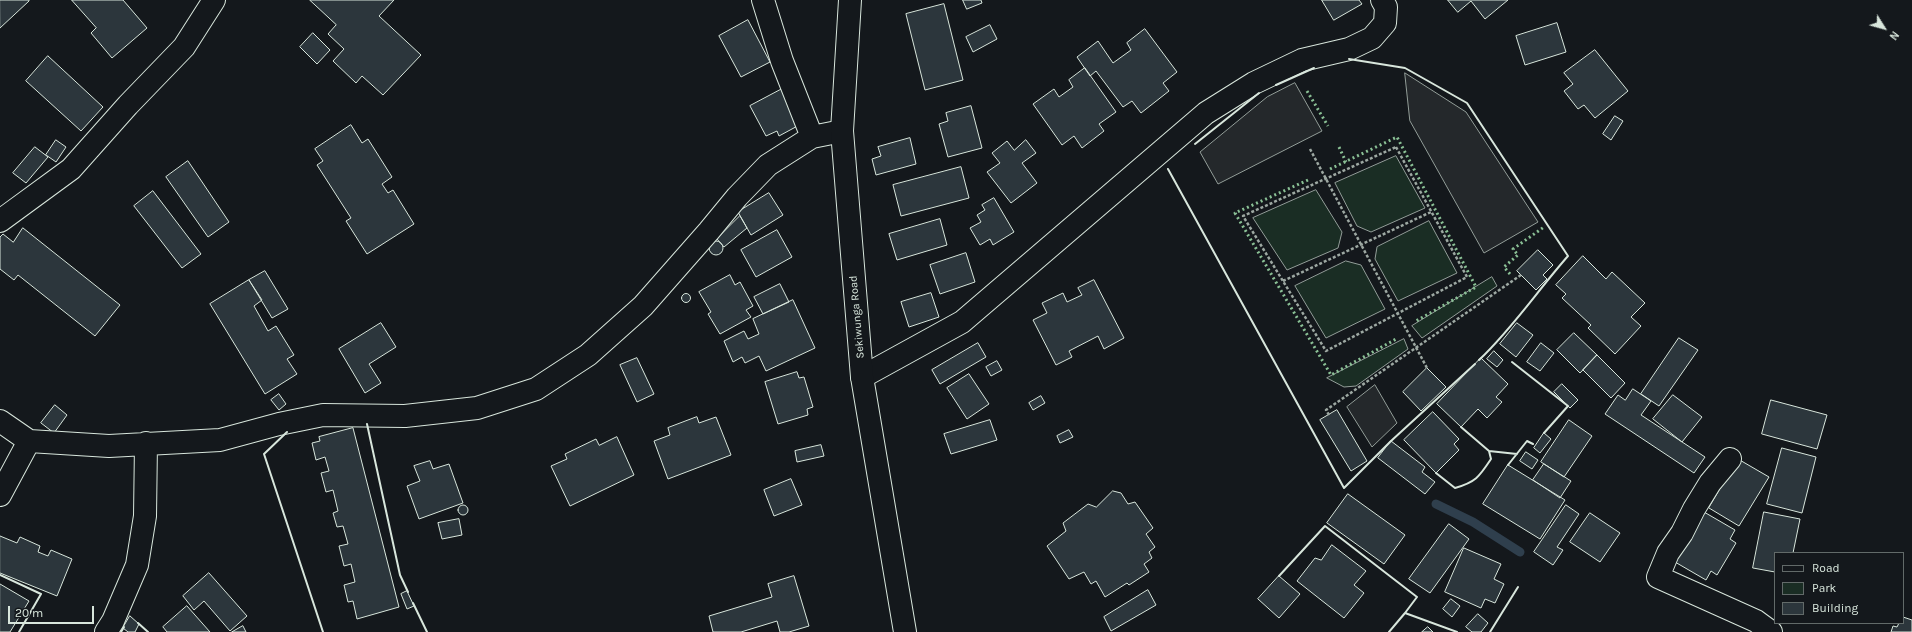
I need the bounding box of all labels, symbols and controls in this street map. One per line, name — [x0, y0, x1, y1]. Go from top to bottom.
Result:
north arrow — [1864, 8, 1904, 48]
text: N — [1886, 28, 1902, 43]
street label: Sekiwunga Road — [847, 275, 867, 359]
legend — [1774, 552, 1904, 624]
text: Road — [1812, 561, 1840, 575]
text: Park — [1812, 581, 1836, 595]
scale bar — [10, 598, 96, 624]
text: Building — [1812, 601, 1858, 615]
text: 20 m — [15, 606, 43, 620]

